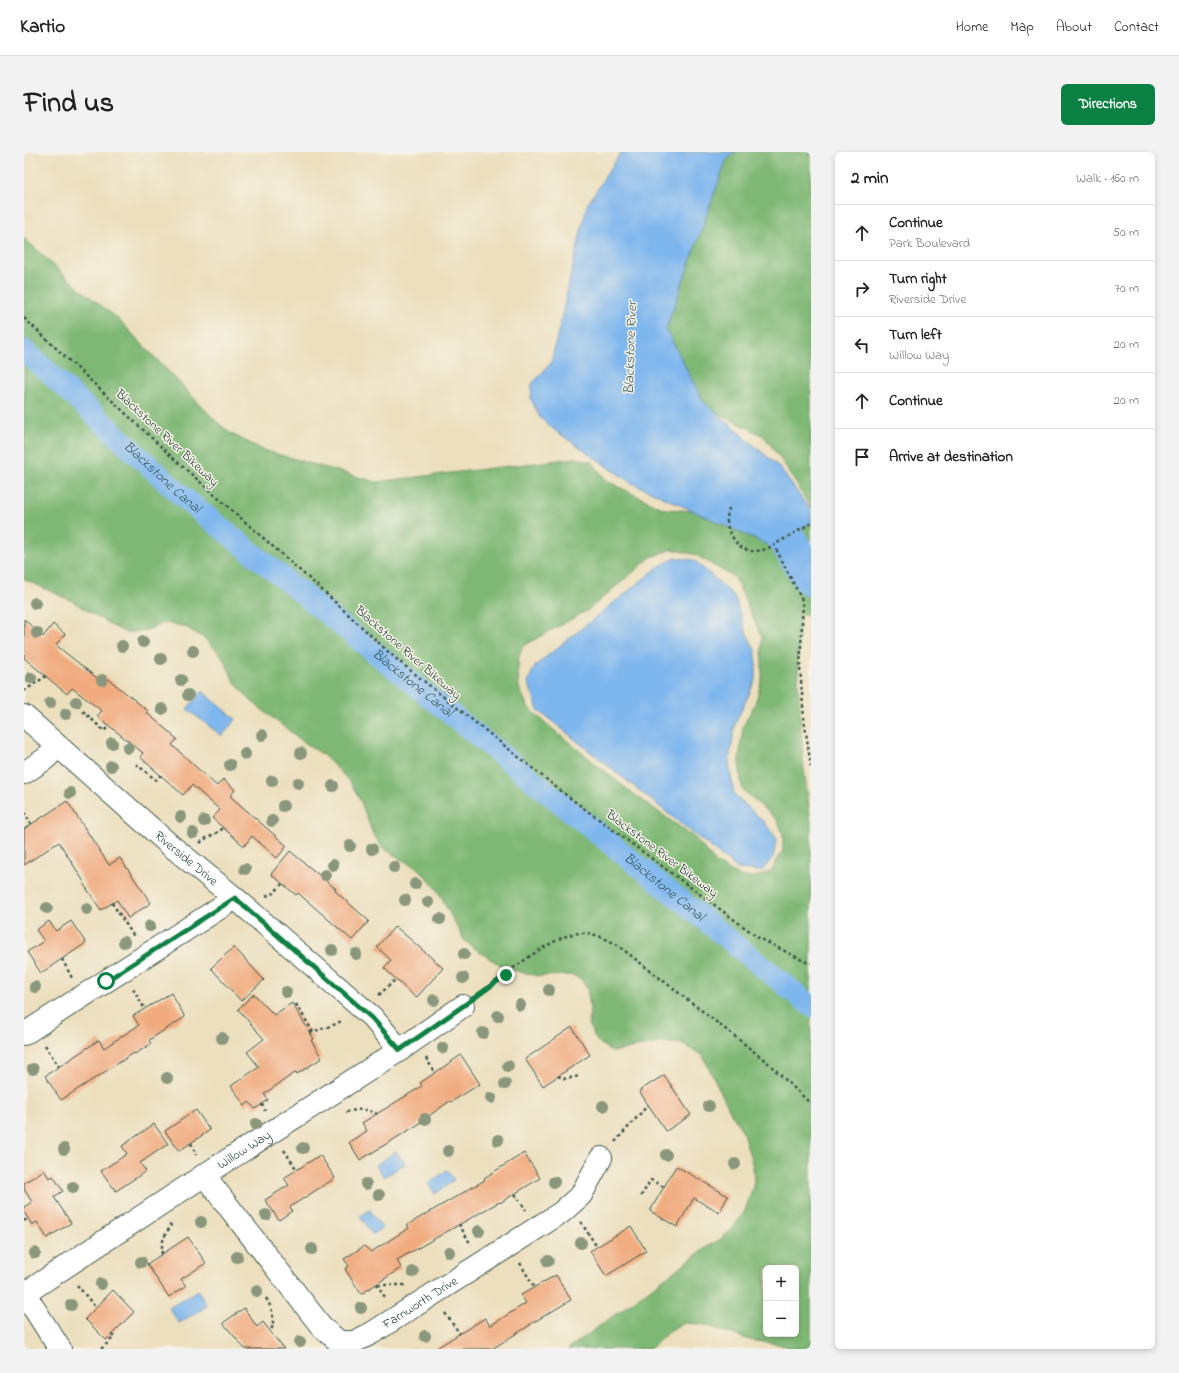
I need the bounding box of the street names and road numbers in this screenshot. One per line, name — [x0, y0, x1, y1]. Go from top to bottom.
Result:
street label: Blackstone River Bikeway — [110, 384, 223, 492]
street label: Blackstone River Bikeway — [349, 601, 465, 705]
street label: Blackstone River Bikeway — [601, 805, 722, 903]
street label: Riverside Drive — [151, 826, 223, 890]
street label: Willow Way — [213, 1126, 275, 1174]
street label: Farnworth Drive — [378, 1271, 461, 1334]

